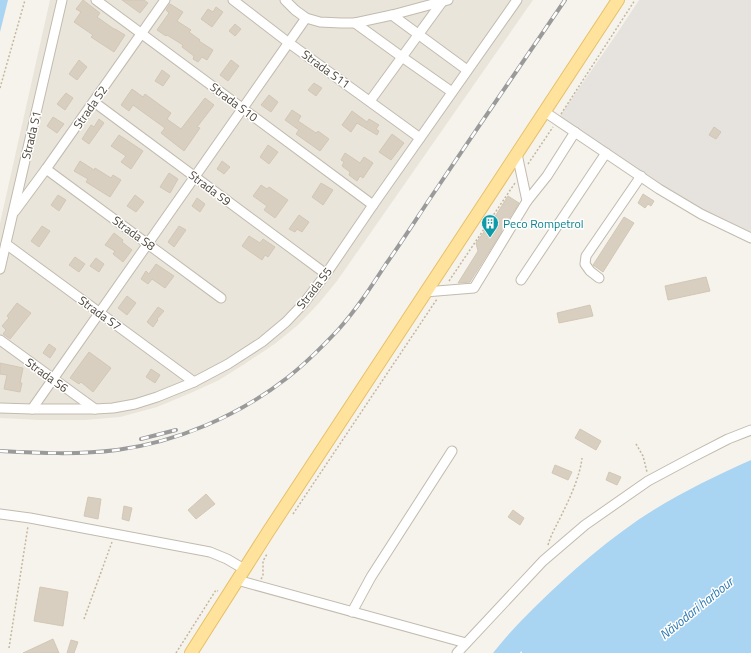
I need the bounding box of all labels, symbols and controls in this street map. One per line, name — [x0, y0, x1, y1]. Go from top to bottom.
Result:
street label: Strada S11 — [298, 45, 354, 93]
street label: Strada S10 — [206, 78, 262, 127]
street label: Strada S2 — [68, 81, 112, 133]
street label: Strada S1 — [16, 109, 46, 161]
street label: Strada S9 — [185, 166, 236, 210]
street label: Strada S8 — [109, 211, 160, 255]
building icon: Peco Rompetrol — [480, 213, 500, 238]
place label: Peco Rompetrol — [503, 214, 584, 233]
street label: Strada S5 — [291, 263, 337, 313]
street label: Strada S7 — [75, 291, 125, 335]
street label: Strada S6 — [22, 353, 73, 397]
water label: Năvodari harbour — [655, 571, 739, 644]

